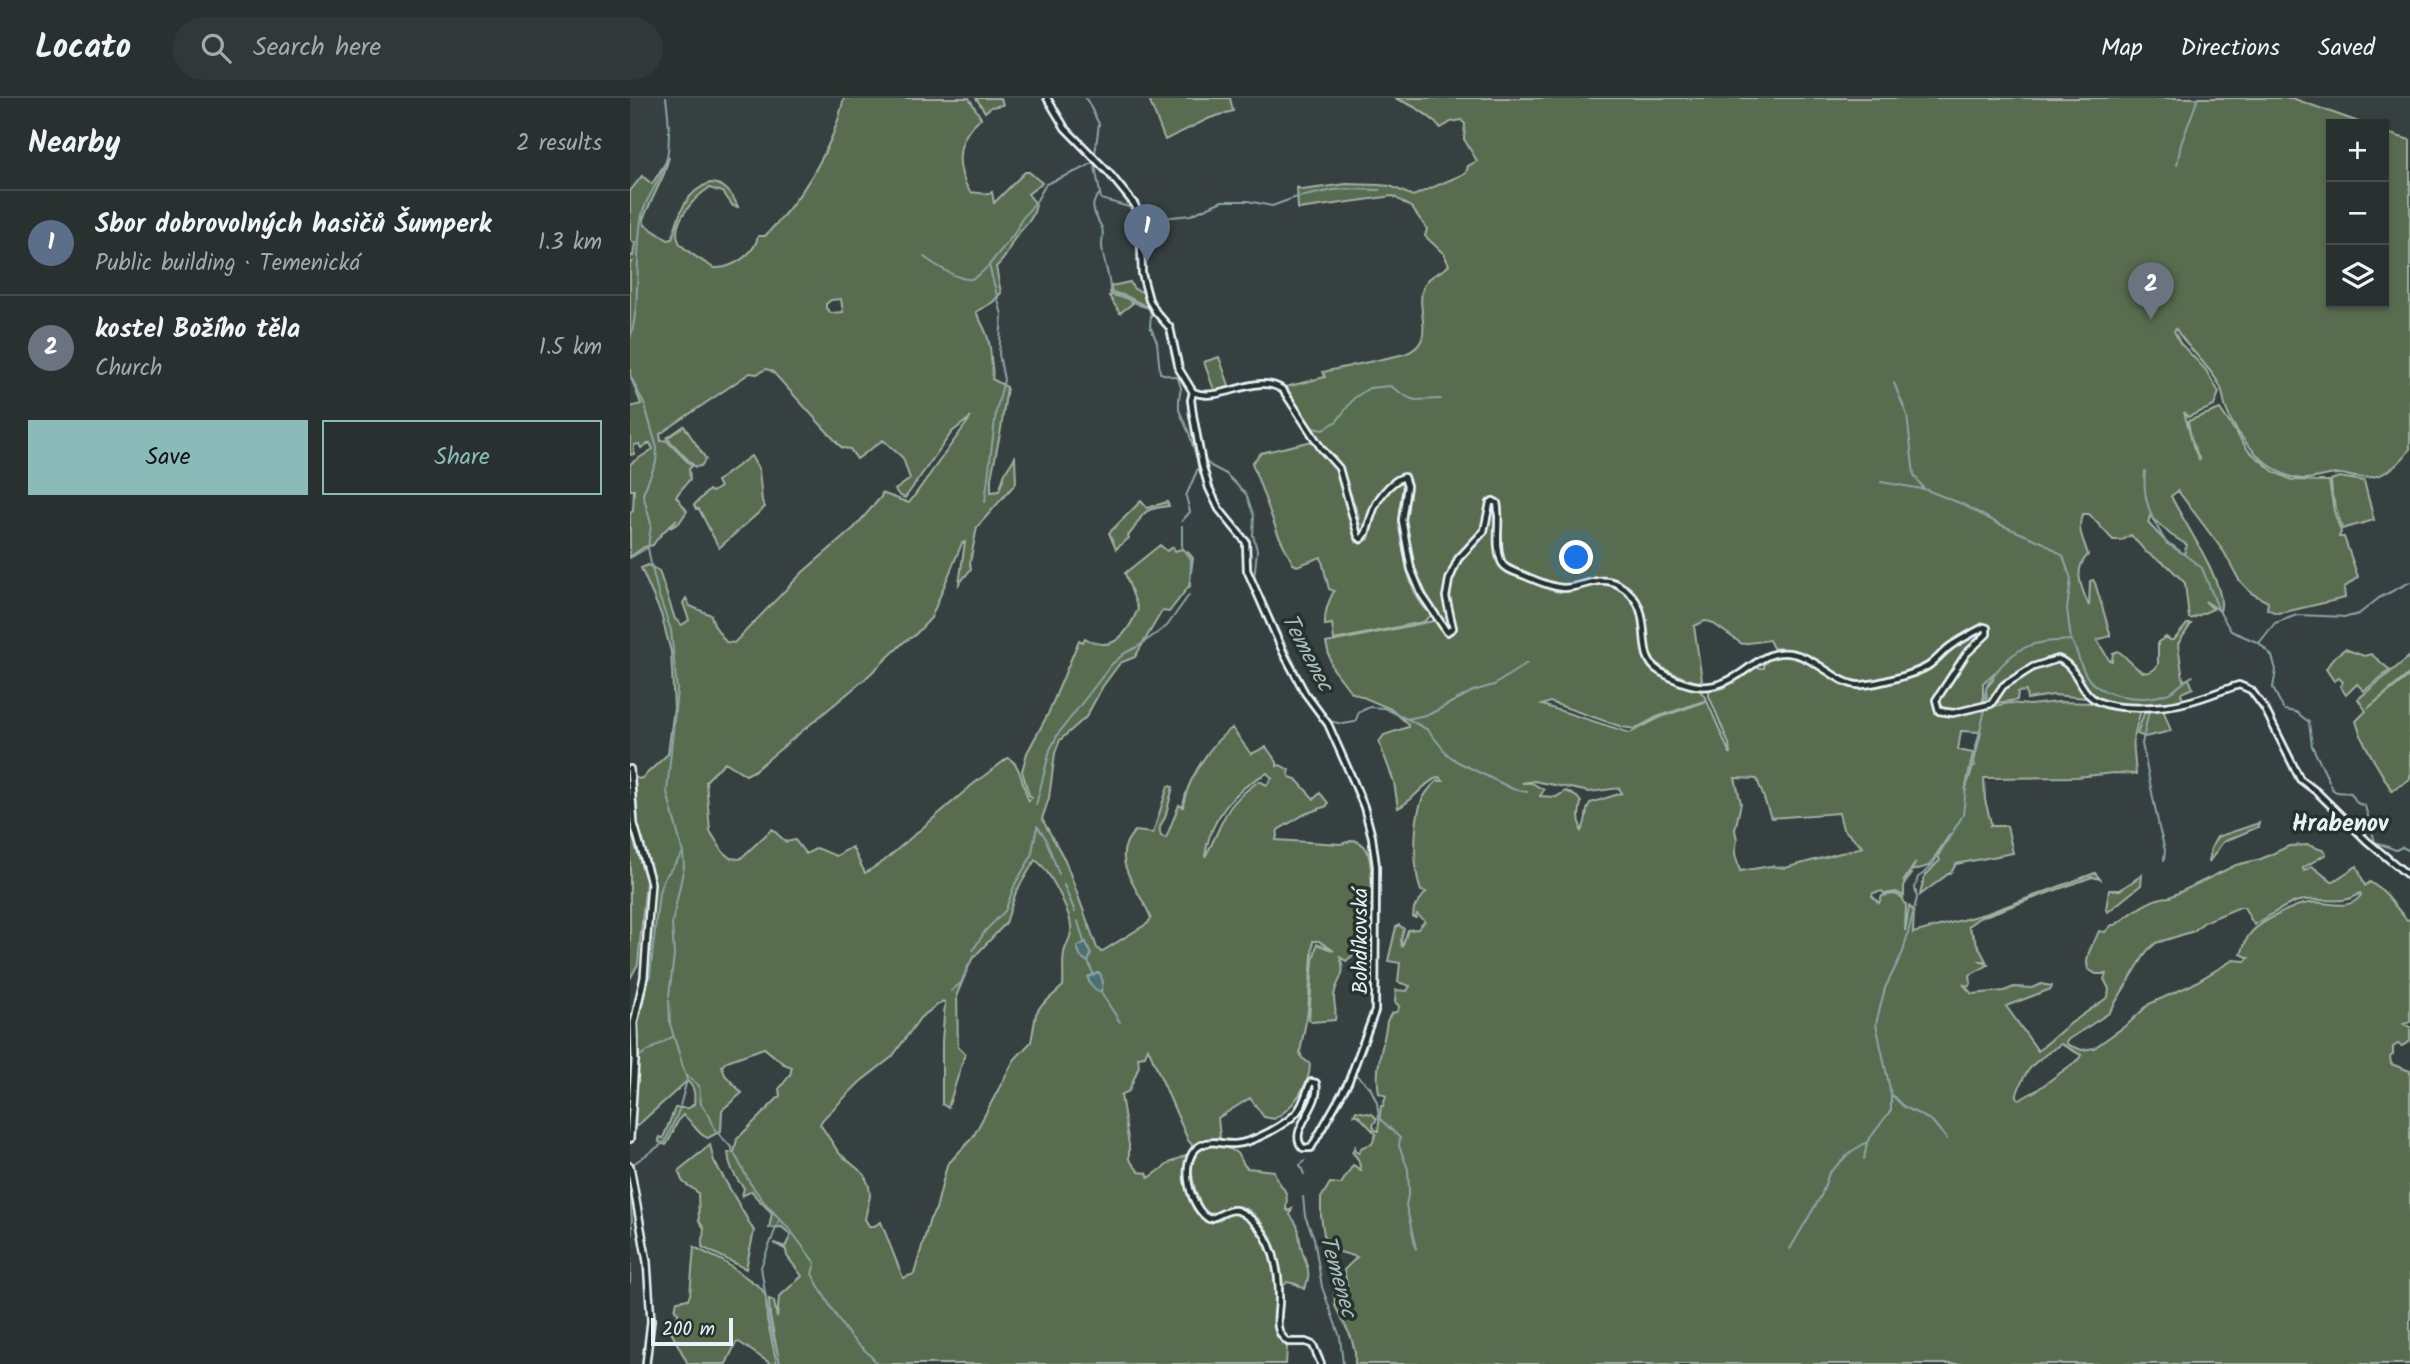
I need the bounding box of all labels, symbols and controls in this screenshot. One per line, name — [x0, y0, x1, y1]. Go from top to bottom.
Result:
search box — [173, 17, 663, 80]
text: Locato — [35, 22, 131, 75]
text: Search here — [253, 27, 381, 69]
icon: search — [197, 29, 235, 67]
text: Map — [2101, 29, 2143, 68]
text: Directions — [2181, 29, 2280, 68]
text: Saved — [2318, 29, 2375, 68]
map controls — [2326, 119, 2389, 308]
button: + — [2326, 119, 2389, 182]
text: Nearby — [28, 120, 120, 168]
text: 2 results — [516, 126, 602, 162]
button: − — [2326, 182, 2389, 245]
text: Sbor dobrovolných hasičů Šumperk — [95, 204, 491, 246]
pin: 1 — [1124, 204, 1170, 262]
text: 1 — [48, 225, 54, 261]
text: 1.3 km — [538, 225, 602, 261]
button: layers — [2326, 245, 2389, 308]
text: Public building · Temenická — [95, 246, 360, 282]
pin: 2 — [2128, 262, 2174, 320]
text: kostel Božího těla — [95, 309, 300, 351]
text: 2 — [44, 330, 58, 366]
text: 1.5 km — [539, 330, 602, 366]
text: Church — [95, 351, 162, 387]
button: Save — [28, 420, 308, 495]
button: Share — [322, 420, 602, 495]
your location — [1559, 540, 1593, 574]
water label: Temenec — [1271, 607, 1343, 701]
district label: Hrabenov — [2292, 805, 2389, 844]
street label: Bohdíkovská — [1345, 886, 1378, 994]
water label: Temenec — [1308, 1231, 1367, 1325]
scale bar — [651, 1315, 733, 1347]
text: 200 m — [662, 1315, 715, 1345]

